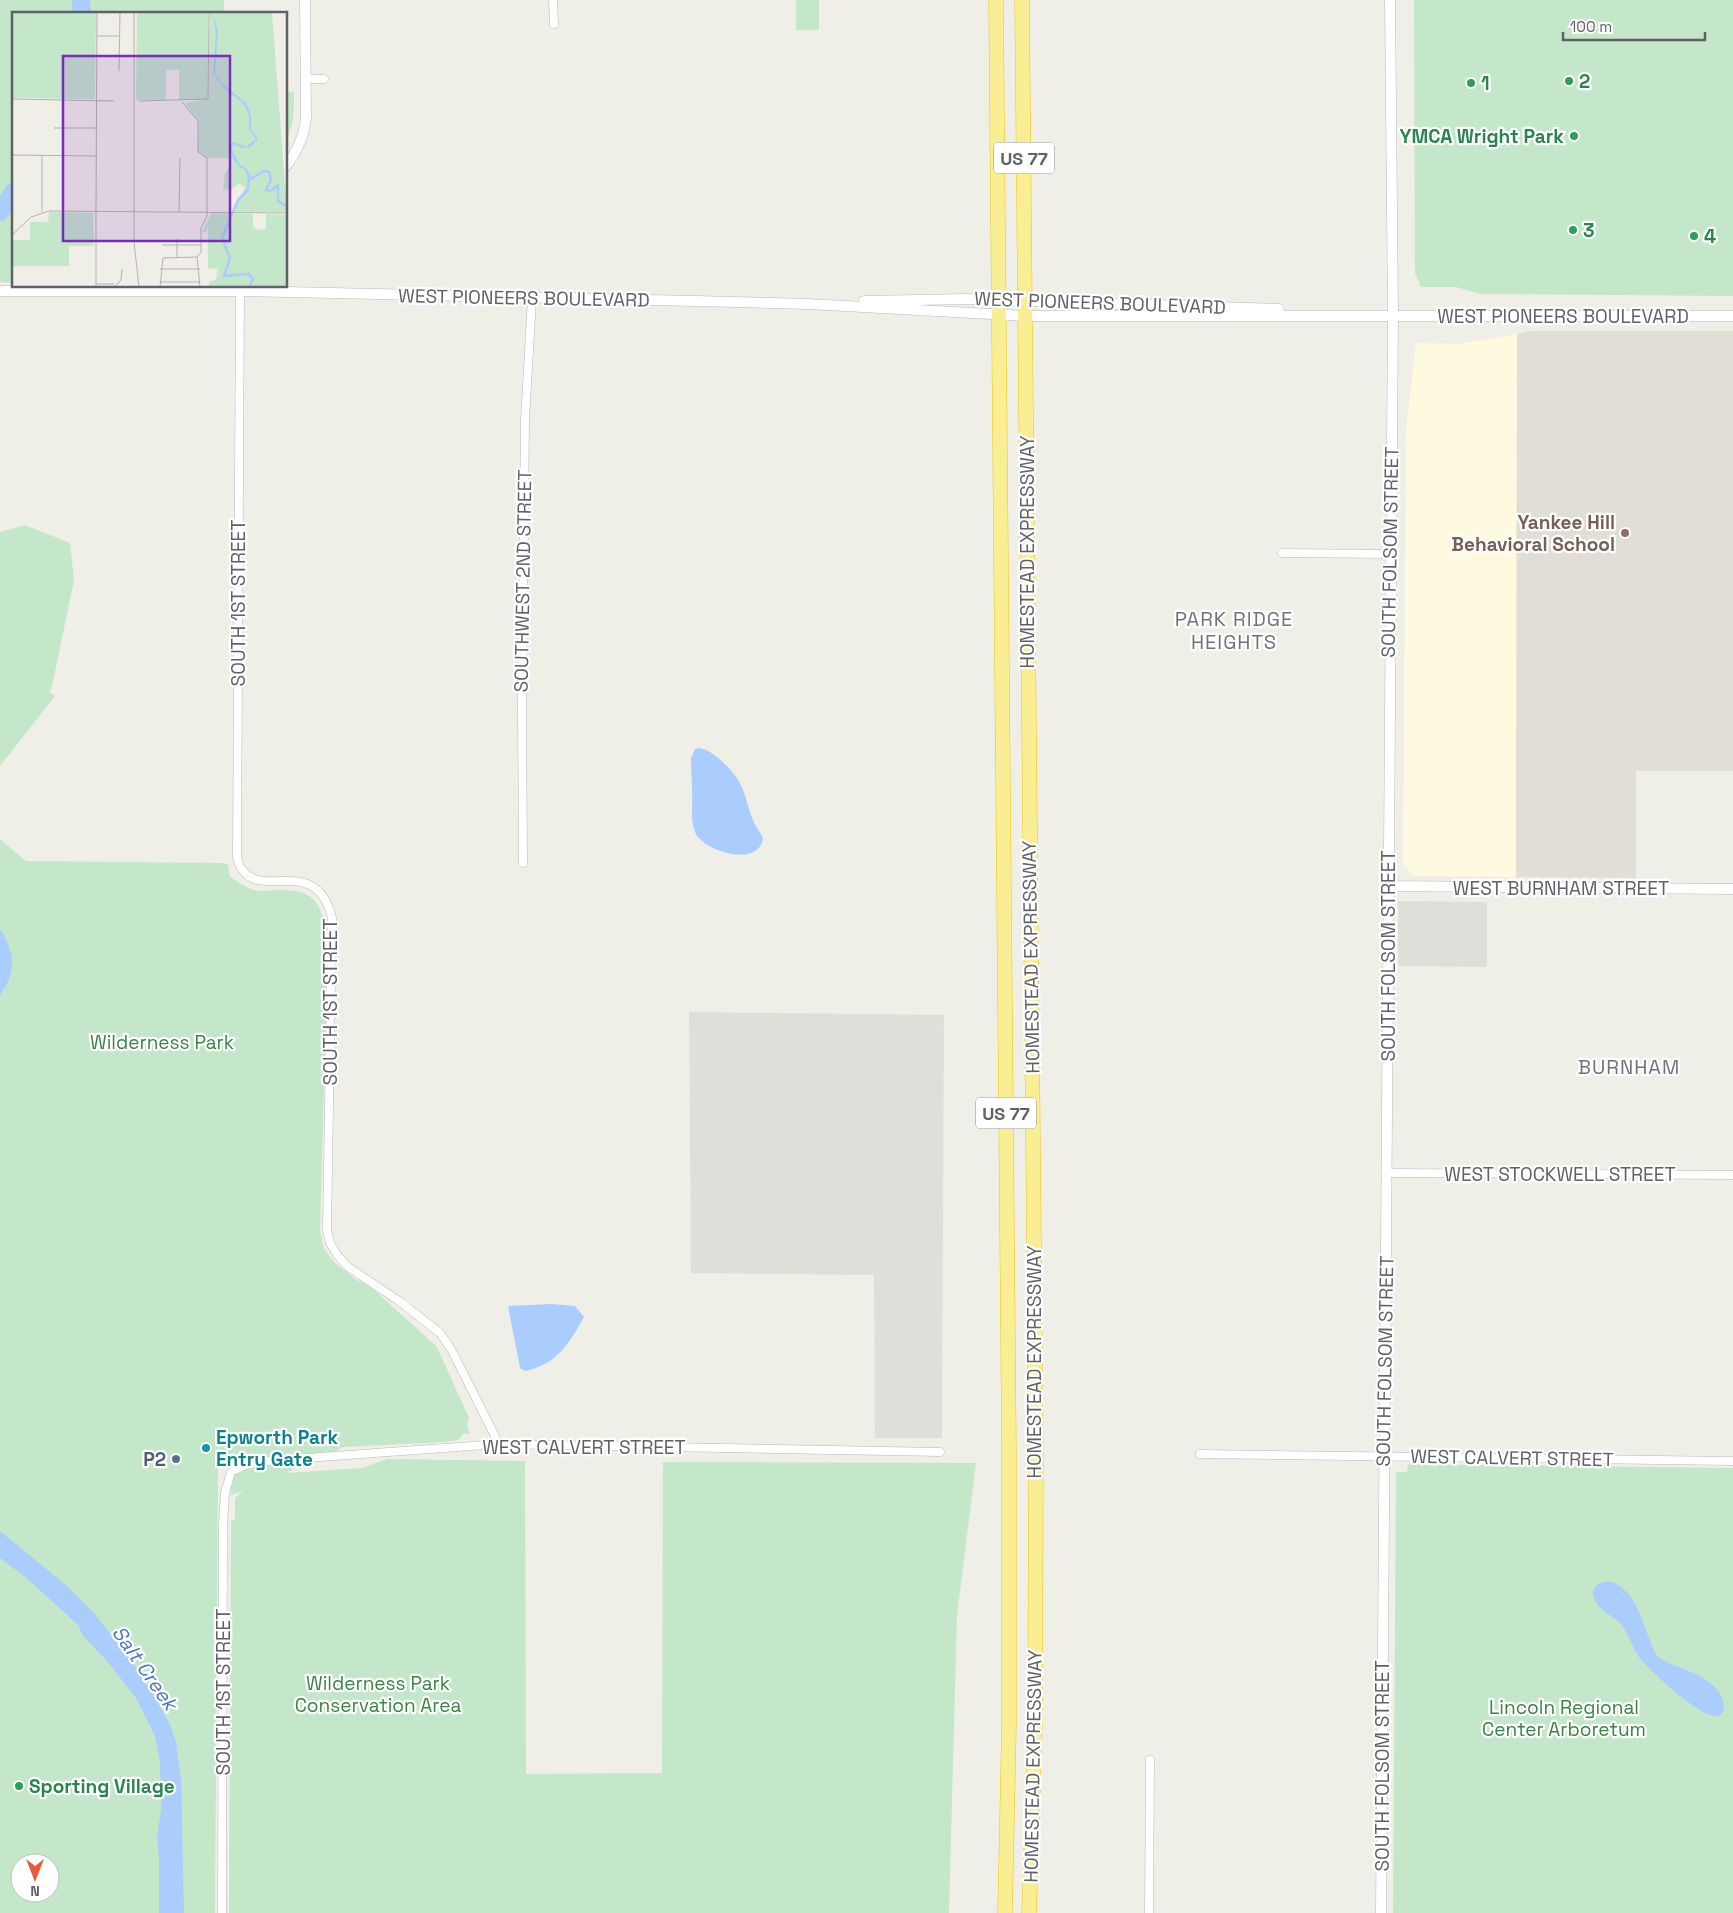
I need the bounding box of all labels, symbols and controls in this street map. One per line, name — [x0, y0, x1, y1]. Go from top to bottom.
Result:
scale bar — [1563, 10, 1706, 42]
inset map — [12, 12, 288, 288]
text: 100 m — [1570, 17, 1612, 36]
place label: 2 — [1579, 69, 1590, 94]
place label: 1 — [1481, 71, 1490, 96]
marker: 2 — [1563, 75, 1575, 87]
marker: 1 — [1465, 77, 1477, 89]
place label: YMCA Wright Park — [1400, 124, 1564, 149]
marker: YMCA Wright Park — [1568, 130, 1580, 142]
road number: US 77 — [994, 142, 1054, 174]
place label: 3 — [1583, 218, 1595, 243]
marker: 3 — [1567, 224, 1579, 236]
place label: 4 — [1704, 224, 1716, 249]
marker: 4 — [1688, 230, 1700, 242]
street label: WEST PIONEERS BOULEVARD — [398, 283, 650, 313]
street label: WEST PIONEERS BOULEVARD — [974, 286, 1226, 320]
street label: WEST PIONEERS BOULEVARD — [1437, 304, 1689, 329]
street label: HOMESTEAD EXPRESSWAY — [1015, 435, 1040, 669]
street label: SOUTH FOLSOM STREET — [1376, 446, 1404, 658]
street label: SOUTHWEST 2ND STREET — [509, 469, 537, 693]
place label: Yankee Hill Behavioral School — [1451, 510, 1615, 557]
street label: SOUTH 1ST STREET — [226, 520, 251, 686]
marker: Yankee Hill Behavioral School — [1619, 527, 1631, 539]
district label: PARK RIDGE HEIGHTS — [1175, 606, 1293, 655]
street label: HOMESTEAD EXPRESSWAY — [1016, 840, 1046, 1074]
street label: SOUTH FOLSOM STREET — [1376, 850, 1401, 1062]
street label: WEST BURNHAM STREET — [1453, 876, 1669, 901]
street label: SOUTH 1ST STREET — [318, 919, 343, 1085]
park label: Wilderness Park — [90, 1030, 234, 1055]
district label: BURNHAM — [1578, 1054, 1680, 1080]
road number: US 77 — [976, 1098, 1036, 1128]
street label: WEST STOCKWELL STREET — [1444, 1162, 1676, 1187]
street label: HOMESTEAD EXPRESSWAY — [1022, 1245, 1047, 1479]
street label: SOUTH FOLSOM STREET — [1371, 1255, 1399, 1467]
place label: Epworth Park Entry Gate — [216, 1425, 339, 1472]
street label: WEST CALVERT STREET — [482, 1435, 686, 1460]
marker: Epworth Park Entry Gate — [200, 1442, 212, 1454]
street label: WEST CALVERT STREET — [1410, 1444, 1614, 1472]
place label: P2 — [143, 1447, 166, 1472]
marker: P2 — [170, 1453, 182, 1465]
street label: SOUTH 1ST STREET — [211, 1609, 236, 1775]
water label: Salt Creek — [106, 1621, 185, 1717]
street label: HOMESTEAD EXPRESSWAY — [1018, 1649, 1048, 1883]
street label: SOUTH FOLSOM STREET — [1370, 1660, 1395, 1872]
park label: Wilderness Park Conservation Area — [295, 1671, 461, 1718]
park label: Lincoln Regional Center Arboretum — [1482, 1695, 1646, 1742]
place label: Sporting Village — [29, 1774, 175, 1799]
marker: Sporting Village — [13, 1780, 25, 1792]
north arrow — [10, 1853, 60, 1903]
text: N — [30, 1882, 40, 1900]

